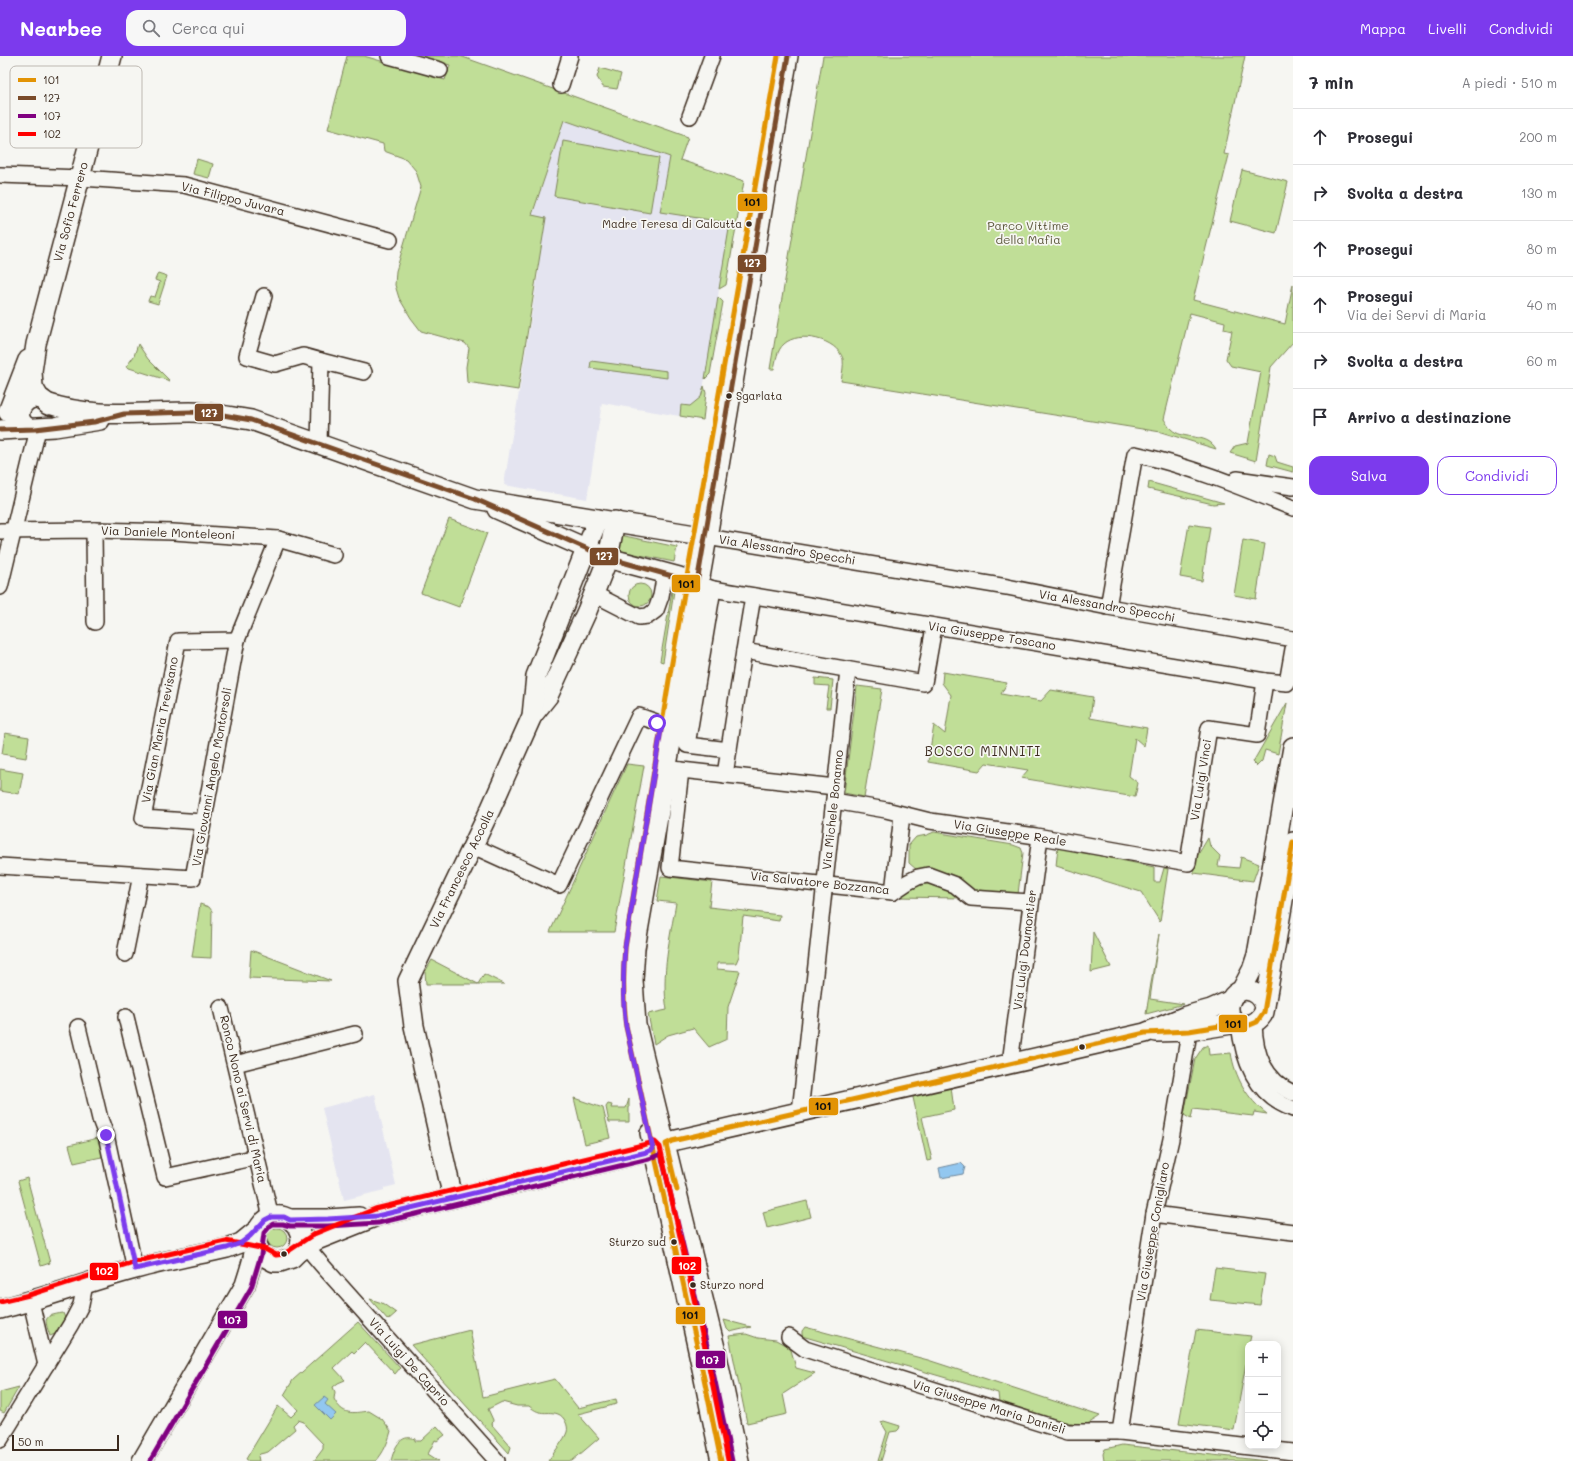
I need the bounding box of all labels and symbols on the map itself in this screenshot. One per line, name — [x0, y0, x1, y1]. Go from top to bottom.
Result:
legend — [10, 66, 142, 148]
text: 101 — [43, 72, 60, 87]
text: 127 — [43, 90, 60, 105]
text: 107 — [43, 108, 61, 123]
text: 102 — [43, 126, 61, 141]
street label: Via Sofio Ferrero — [49, 160, 91, 263]
street label: Via Filippo Juvara — [180, 177, 287, 219]
line badge: 101 — [737, 193, 768, 212]
text: 101 — [744, 194, 760, 209]
place label: Madre Teresa di Calcutta — [602, 216, 742, 231]
park label: Parco Vittime della Mafia — [987, 217, 1069, 247]
marker: Madre Teresa di Calcutta — [744, 219, 754, 229]
line badge: 127 — [737, 254, 767, 273]
text: 127 — [743, 255, 761, 270]
place label: Sgarlata — [736, 388, 782, 403]
marker: Sgarlata — [724, 391, 734, 401]
line badge: 127 — [194, 403, 224, 422]
text: 127 — [200, 405, 218, 420]
street label: Via Daniele Monteleoni — [101, 522, 235, 542]
street label: Via Alessandro Specchi — [718, 530, 857, 568]
line badge: 127 — [589, 547, 619, 566]
text: 127 — [595, 548, 613, 563]
line badge: 101 — [671, 574, 701, 593]
text: 101 — [678, 576, 694, 591]
street label: Via Alessandro Specchi — [1038, 585, 1176, 625]
street label: Via Giuseppe Toscano — [927, 617, 1057, 653]
street label: Via Gian Maria Trevisano — [137, 655, 181, 804]
street label: Via Giovanni Angelo Montorsoli — [187, 686, 235, 868]
route start — [648, 714, 666, 732]
street label: Via Luigi Vinci — [1186, 738, 1214, 822]
district label: BOSCO MINNITI — [925, 742, 1041, 759]
street label: Via Michele Bonanno — [818, 749, 846, 871]
street label: Via Francesco Accolla — [425, 806, 497, 931]
street label: Via Giuseppe Reale — [952, 815, 1068, 849]
street label: Via Salvatore Bozzanca — [750, 867, 891, 897]
street label: Via Luigi Doumontier — [1009, 889, 1039, 1011]
street label: Ronco Nono ai Servi di Maria — [217, 1013, 271, 1184]
line badge: 101 — [1218, 1014, 1248, 1033]
text: 101 — [1225, 1016, 1241, 1031]
unlabelled marker — [1077, 1042, 1087, 1052]
line badge: 101 — [808, 1097, 839, 1116]
text: 101 — [815, 1098, 831, 1113]
route end — [97, 1126, 115, 1144]
street label: Via Giuseppe Conigliaro — [1132, 1161, 1172, 1303]
place label: Sturzo sud — [609, 1234, 666, 1249]
marker: Sturzo sud — [669, 1237, 679, 1247]
unlabelled marker — [279, 1249, 289, 1259]
line badge: 102 — [671, 1256, 702, 1275]
text: 102 — [678, 1258, 696, 1273]
line badge: 102 — [89, 1262, 119, 1281]
text: 102 — [95, 1263, 113, 1278]
place label: Sturzo nord — [700, 1277, 764, 1292]
marker: Sturzo nord — [688, 1280, 698, 1290]
line badge: 101 — [675, 1306, 706, 1325]
text: 101 — [682, 1307, 698, 1322]
line badge: 107 — [217, 1310, 248, 1329]
text: 107 — [223, 1312, 241, 1327]
street label: Via Luigi De Caprio — [366, 1314, 454, 1409]
line badge: 107 — [695, 1350, 726, 1369]
text: 107 — [701, 1352, 719, 1367]
street label: Via Giuseppe Maria Danieli — [911, 1375, 1068, 1437]
scale bar — [12, 1433, 119, 1452]

